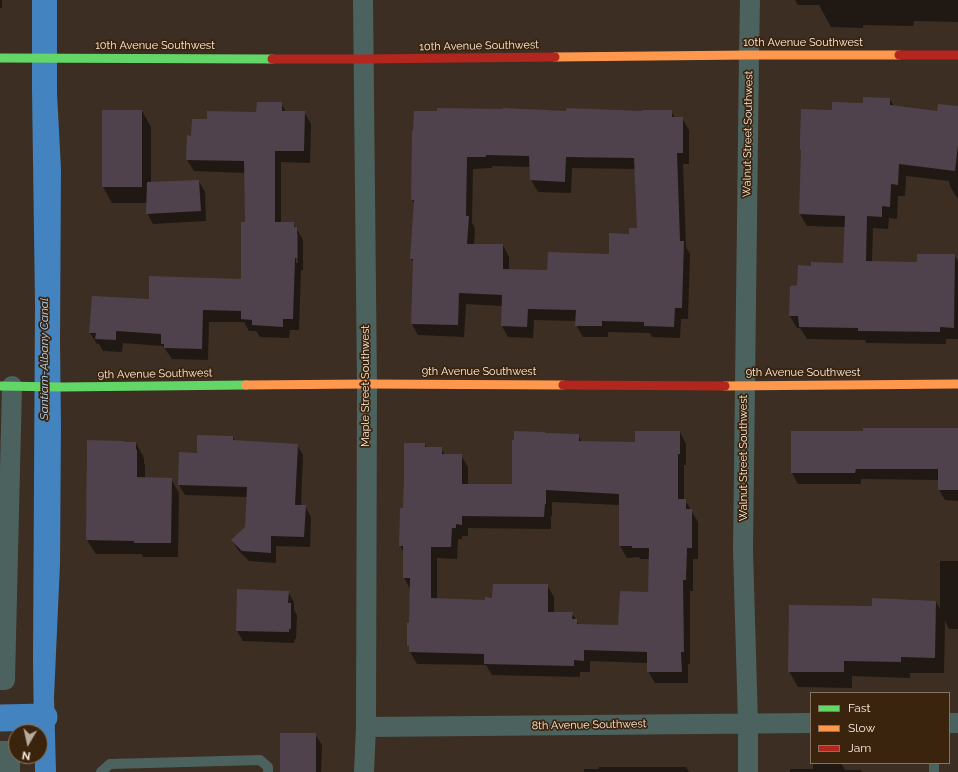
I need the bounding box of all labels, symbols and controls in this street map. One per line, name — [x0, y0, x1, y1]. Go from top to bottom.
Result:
street label: 10th Avenue Southwest — [743, 36, 863, 50]
street label: 10th Avenue Southwest — [419, 38, 539, 54]
street label: 10th Avenue Southwest — [95, 39, 215, 53]
street label: Walnut Street Southwest — [740, 71, 756, 197]
water label: Santiam-Albany Canal — [37, 298, 51, 420]
street label: Maple Street Southwest — [359, 325, 373, 447]
street label: 9th Avenue Southwest — [422, 365, 536, 379]
street label: 9th Avenue Southwest — [98, 366, 212, 382]
street label: 9th Avenue Southwest — [746, 366, 860, 380]
street label: Walnut Street Southwest — [737, 395, 751, 521]
legend — [810, 692, 950, 764]
text: Fast — [848, 701, 871, 715]
street label: 8th Avenue Southwest — [532, 717, 646, 733]
text: Slow — [848, 721, 875, 735]
north arrow — [8, 724, 48, 764]
text: Jam — [848, 741, 871, 755]
text: N — [21, 748, 31, 762]

